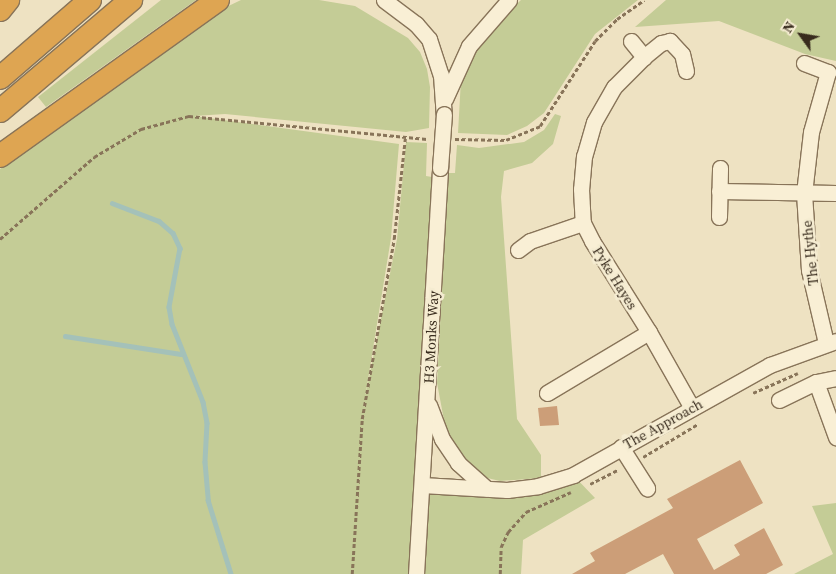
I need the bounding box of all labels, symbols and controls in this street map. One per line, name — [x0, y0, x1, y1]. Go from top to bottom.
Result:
north arrow — [776, 10, 826, 60]
text: N — [777, 17, 799, 37]
street label: The Hythe — [798, 220, 822, 286]
street label: Pyke Hayes — [589, 243, 641, 313]
street label: H3 Monks Way — [420, 290, 442, 384]
street label: The Approach — [620, 395, 706, 453]

